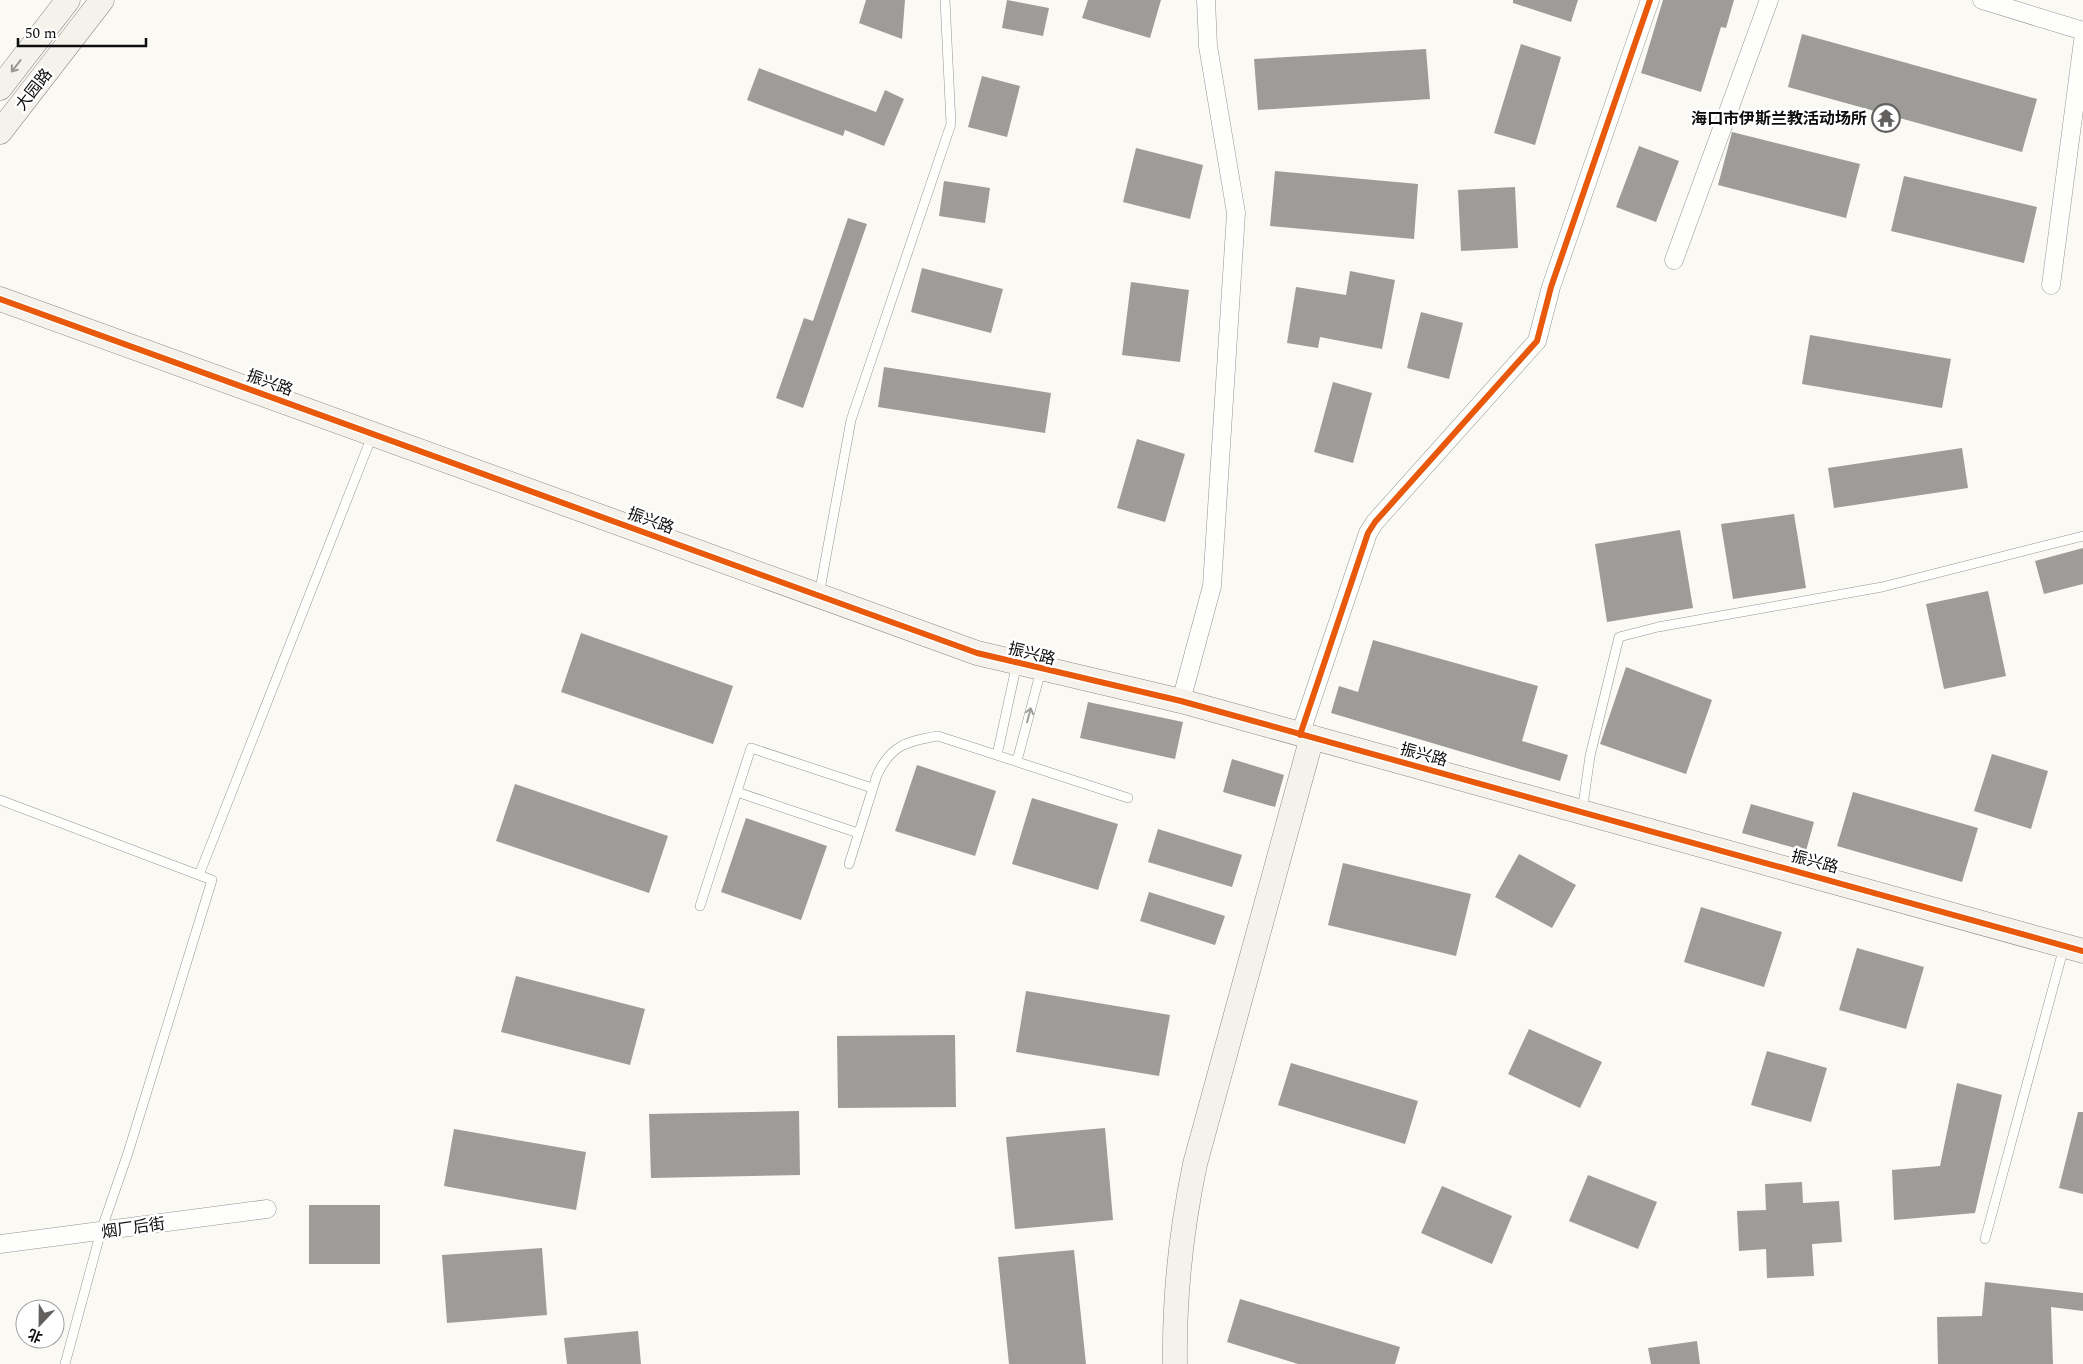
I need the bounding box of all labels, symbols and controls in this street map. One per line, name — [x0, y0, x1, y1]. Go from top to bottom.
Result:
scale bar — [18, 15, 145, 47]
text: 50 m — [25, 22, 57, 45]
one-way arrow — [11, 59, 22, 72]
street label: 大园路 — [10, 63, 58, 116]
temple icon: 海口市伊斯兰教活动场所 — [1871, 103, 1901, 133]
place label: 海口市伊斯兰教活动场所 — [1691, 107, 1867, 131]
street label: 振兴路 — [243, 363, 296, 402]
street label: 振兴路 — [624, 501, 677, 540]
street label: 振兴路 — [1006, 637, 1058, 671]
one-way arrow — [1025, 708, 1034, 724]
street label: 振兴路 — [1397, 737, 1450, 773]
street label: 振兴路 — [1788, 844, 1841, 880]
street label: 烟厂后街 — [100, 1212, 167, 1244]
north arrow — [15, 1299, 65, 1349]
text: 北 — [25, 1323, 46, 1348]

